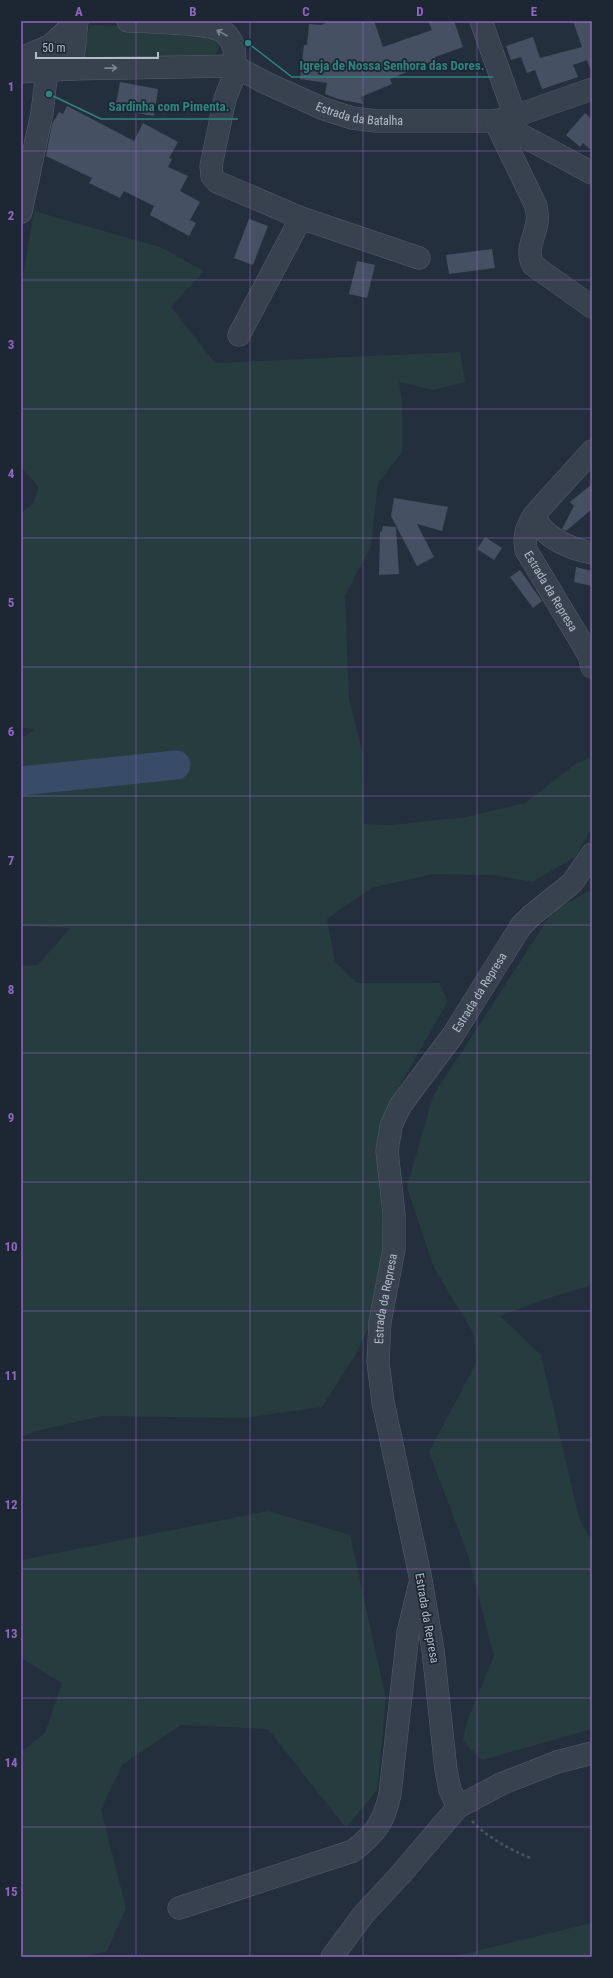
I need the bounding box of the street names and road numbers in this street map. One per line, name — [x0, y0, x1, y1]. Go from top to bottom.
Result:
street label: Estrada da Batalha — [313, 99, 403, 128]
street label: Estrada da Represa — [521, 548, 580, 634]
street label: Estrada da Represa — [449, 950, 510, 1035]
street label: Estrada da Represa — [372, 1252, 400, 1344]
street label: Estrada da Represa — [412, 1572, 442, 1664]

